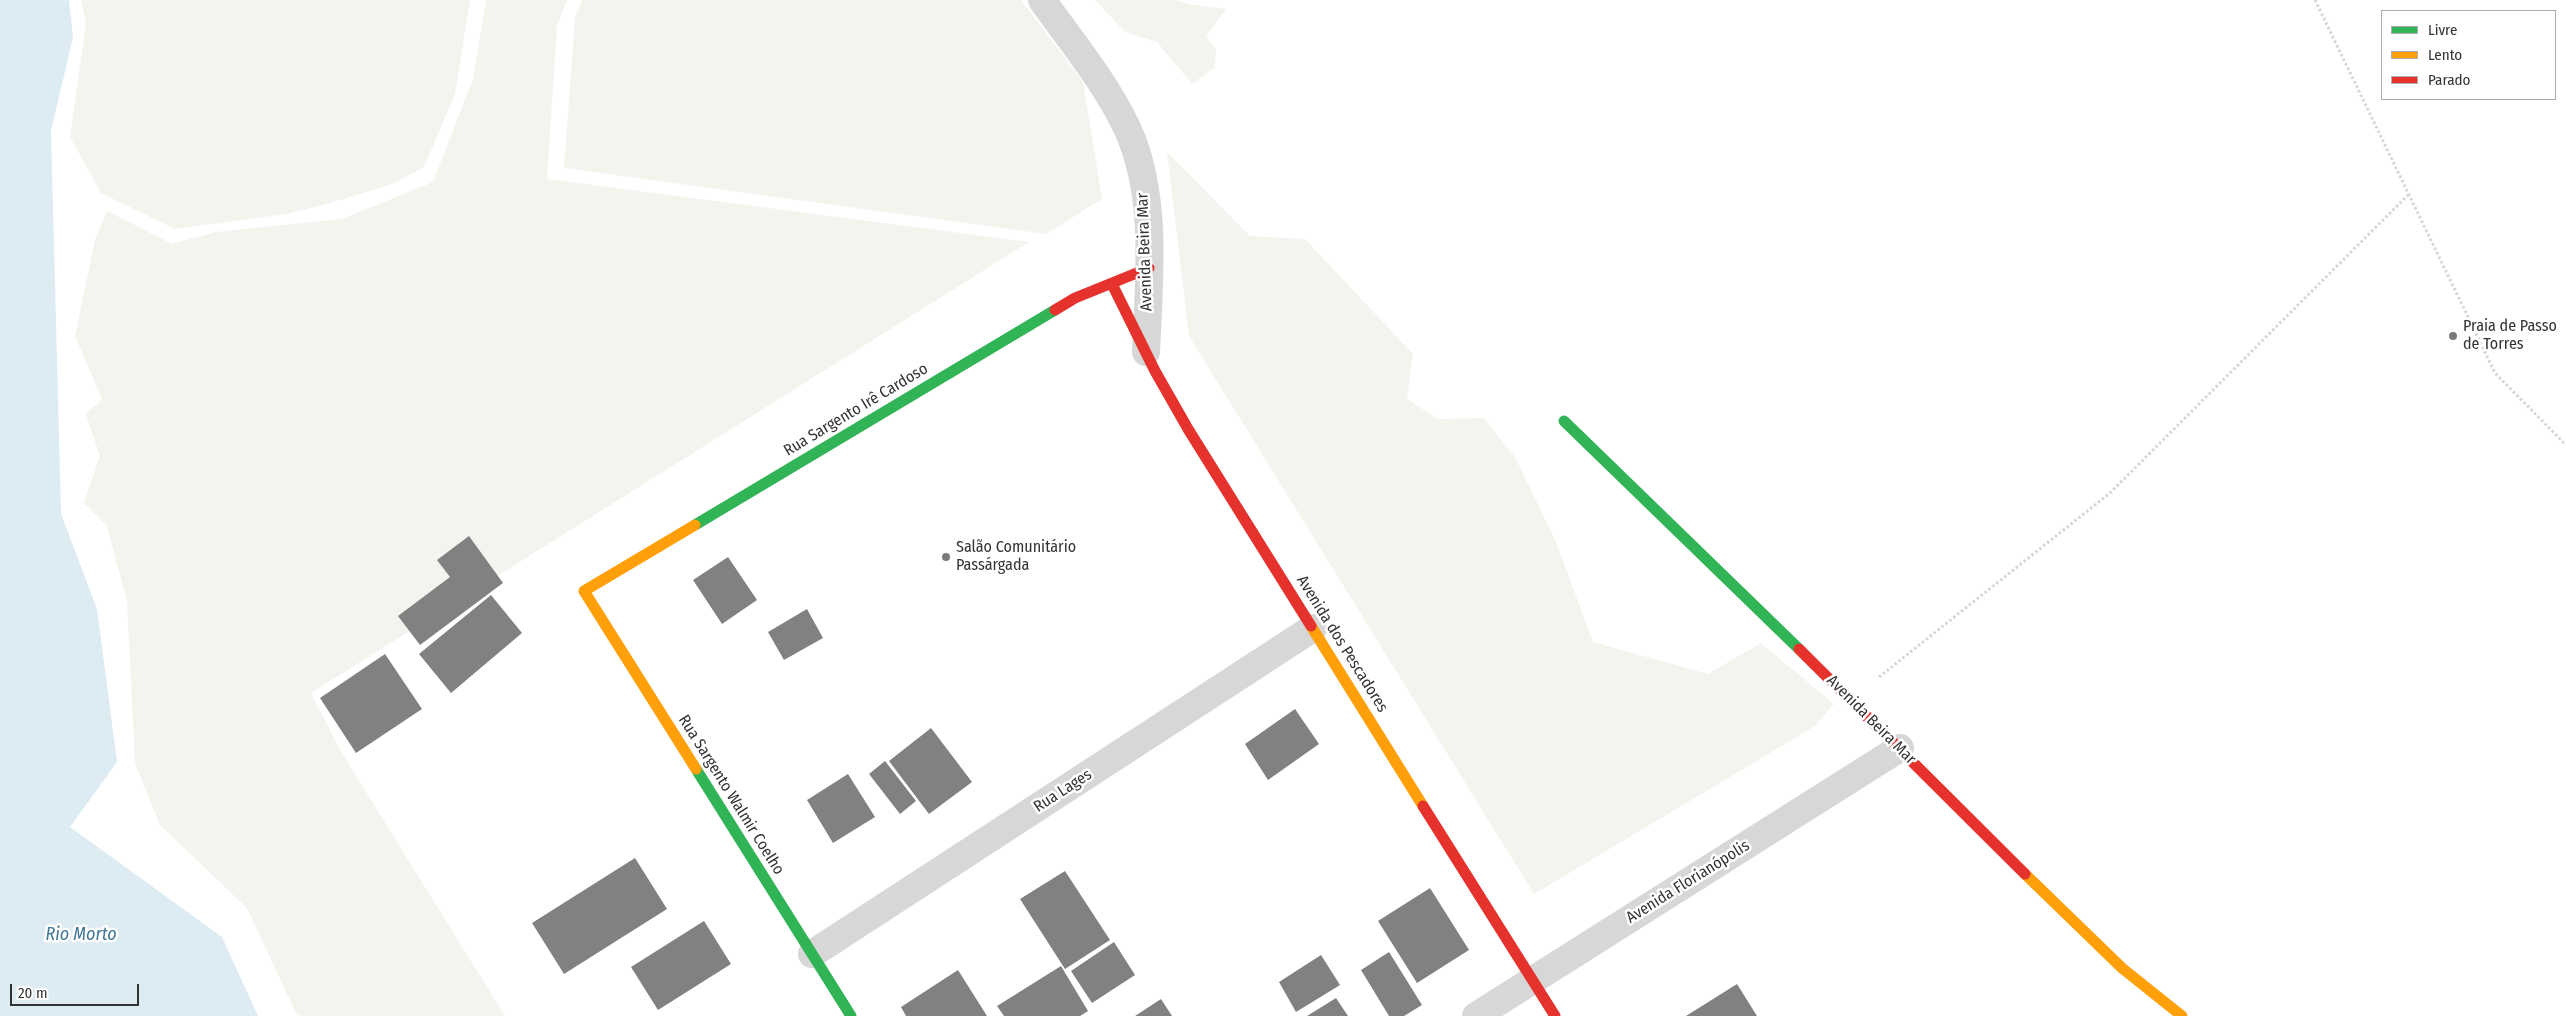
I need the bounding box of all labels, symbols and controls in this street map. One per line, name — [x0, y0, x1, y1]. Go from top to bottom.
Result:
legend — [2381, 10, 2556, 100]
text: Livre — [2428, 21, 2457, 39]
text: Lento — [2428, 46, 2462, 64]
text: Parado — [2428, 71, 2470, 89]
street label: Avenida Beira Mar — [1133, 193, 1157, 311]
place label: Praia de Passo de Torres — [2463, 317, 2557, 355]
marker: Praia de Passo de Torres — [2447, 330, 2459, 342]
street label: Rua Sargento Irê Cardoso — [780, 359, 932, 461]
place label: Salão Comunitário Passárgada — [956, 538, 1076, 576]
marker: Salão Comunitário Passárgada — [940, 551, 952, 563]
street label: Avenida dos Pescadores — [1292, 572, 1392, 716]
street label: Avenida Beira Mar — [1822, 671, 1920, 769]
street label: Rua Sargento Walmir Coelho — [674, 712, 788, 878]
street label: Rua Lages — [1030, 765, 1096, 817]
street label: Avenida Florianópolis — [1623, 836, 1753, 928]
water label: Rio Morto — [45, 924, 117, 946]
scale bar — [12, 974, 141, 1006]
text: 20 m — [18, 984, 48, 1002]

